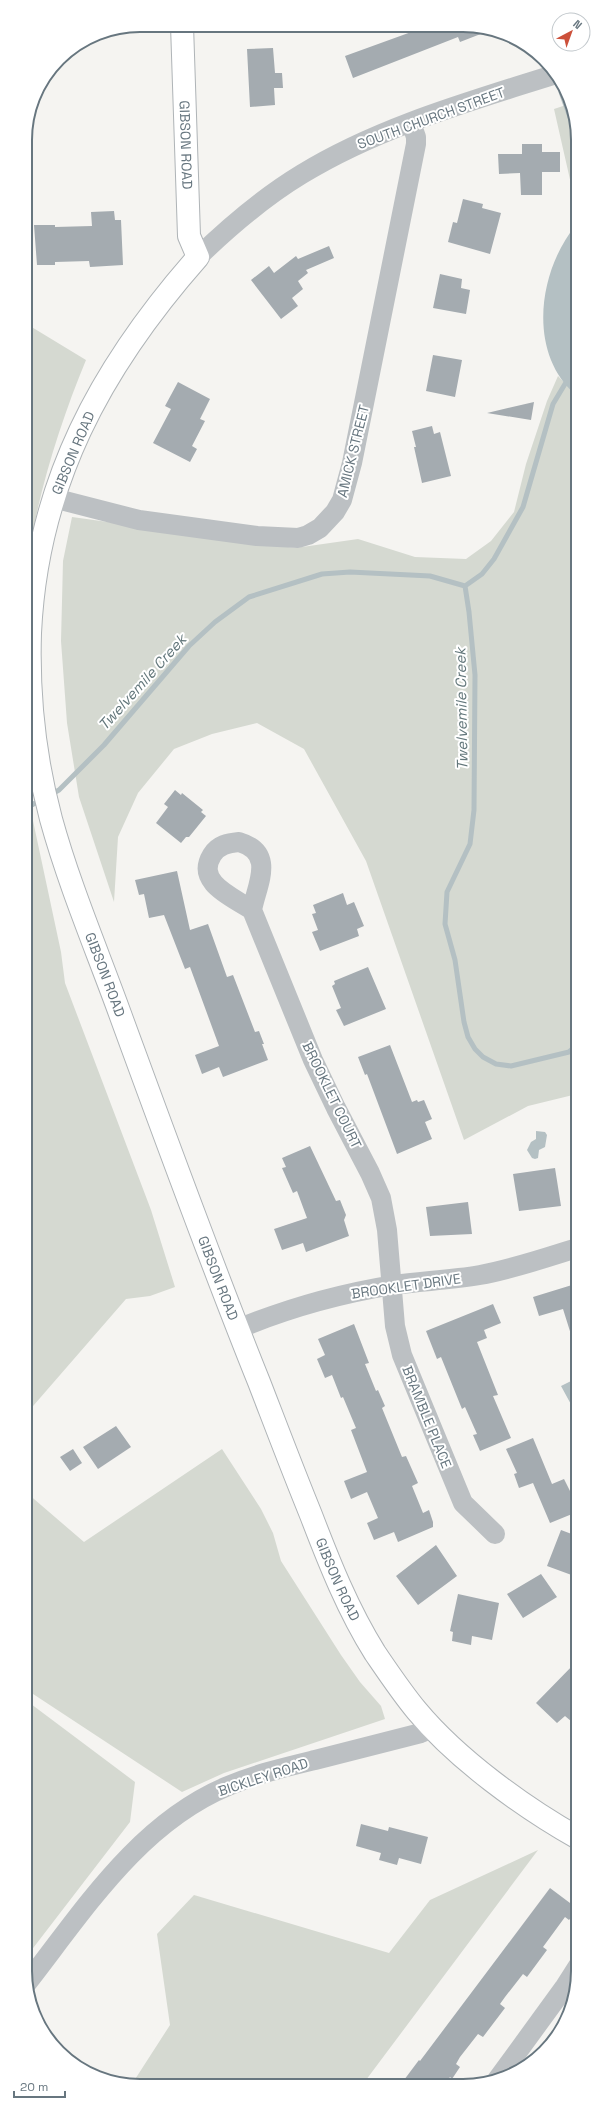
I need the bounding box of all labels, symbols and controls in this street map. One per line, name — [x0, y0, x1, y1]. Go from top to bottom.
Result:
north arrow — [551, 12, 591, 52]
text: N — [570, 17, 585, 32]
street label: SOUTH CHURCH STREET — [355, 83, 507, 153]
street label: GIBSON ROAD — [176, 100, 196, 190]
street label: AMICK STREET — [333, 403, 373, 499]
street label: GIBSON ROAD — [47, 409, 99, 497]
water label: Twelvemile Creek — [94, 629, 191, 734]
water label: Twelvemile Creek — [450, 646, 472, 770]
street label: GIBSON ROAD — [81, 930, 129, 1019]
street label: BROOKLET COURT — [298, 1038, 366, 1152]
street label: GIBSON ROAD — [194, 1233, 243, 1323]
street label: BROOKLET DRIVE — [350, 1269, 462, 1303]
street label: BRAMBLE PLACE — [398, 1363, 456, 1471]
street label: GIBSON ROAD — [312, 1535, 364, 1624]
street label: BICKLEY ROAD — [216, 1754, 310, 1800]
scale bar — [14, 2073, 65, 2099]
text: 20 m — [20, 2079, 48, 2095]

